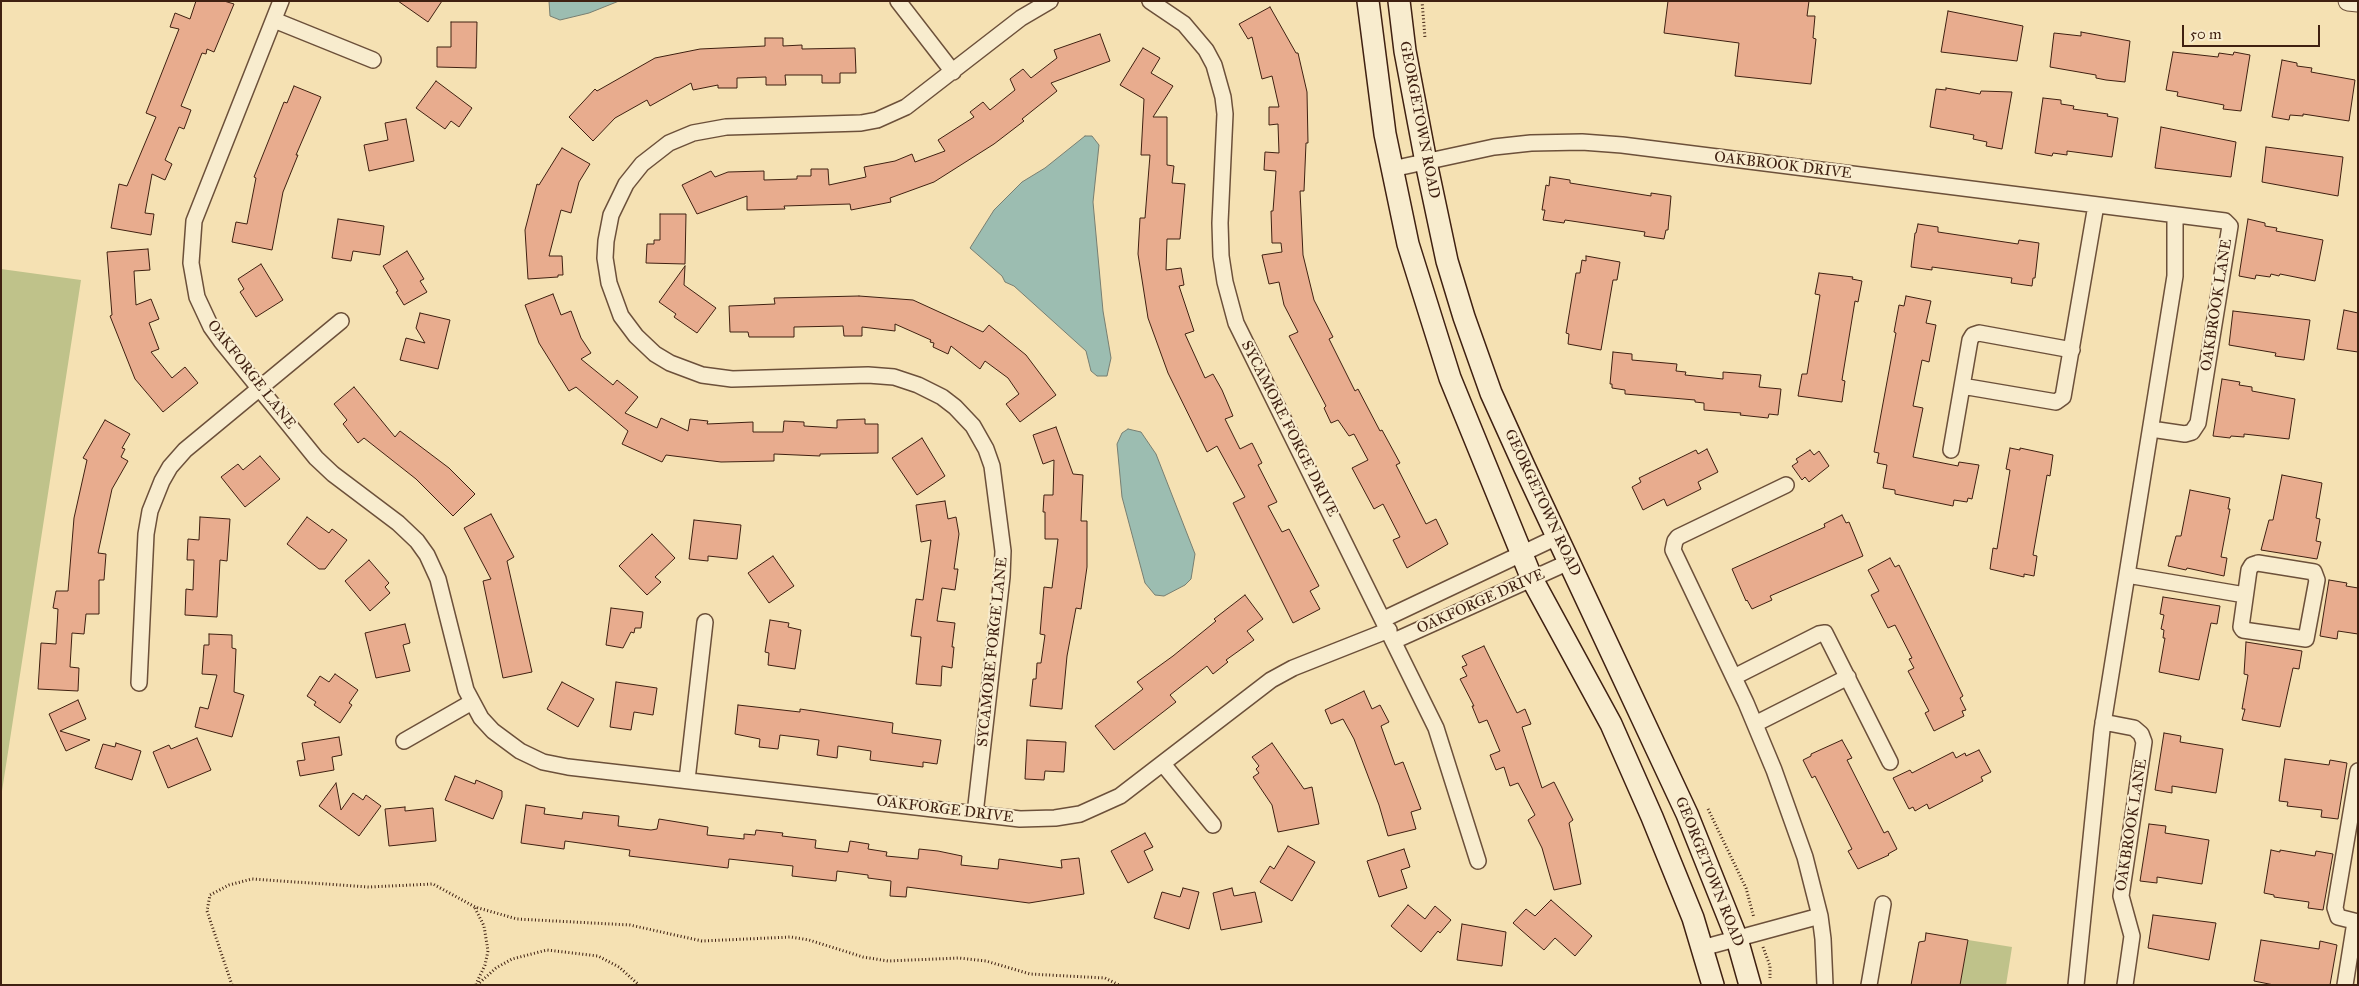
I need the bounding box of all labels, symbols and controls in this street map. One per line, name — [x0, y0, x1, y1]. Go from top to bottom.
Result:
scale bar — [2184, 15, 2322, 47]
text: 50 m — [2190, 25, 2222, 43]
street label: GEORGETOWN ROAD — [1395, 40, 1443, 200]
street label: OAKBROOK DRIVE — [1713, 149, 1853, 183]
street label: OAKBROOK LANE — [2198, 238, 2236, 372]
street label: OAKFORGE LANE — [203, 317, 299, 433]
street label: SYCAMORE FORGE DRIVE — [1237, 338, 1341, 520]
street label: GEORGETOWN ROAD — [1500, 427, 1584, 579]
street label: SYCAMORE FORGE LANE — [974, 556, 1012, 748]
street label: OAKFORGE DRIVE — [1414, 566, 1548, 638]
street label: OAKBROOK LANE — [2113, 758, 2151, 892]
street label: OAKFORGE DRIVE — [875, 793, 1015, 827]
street label: GEORGETOWN ROAD — [1671, 794, 1747, 950]

